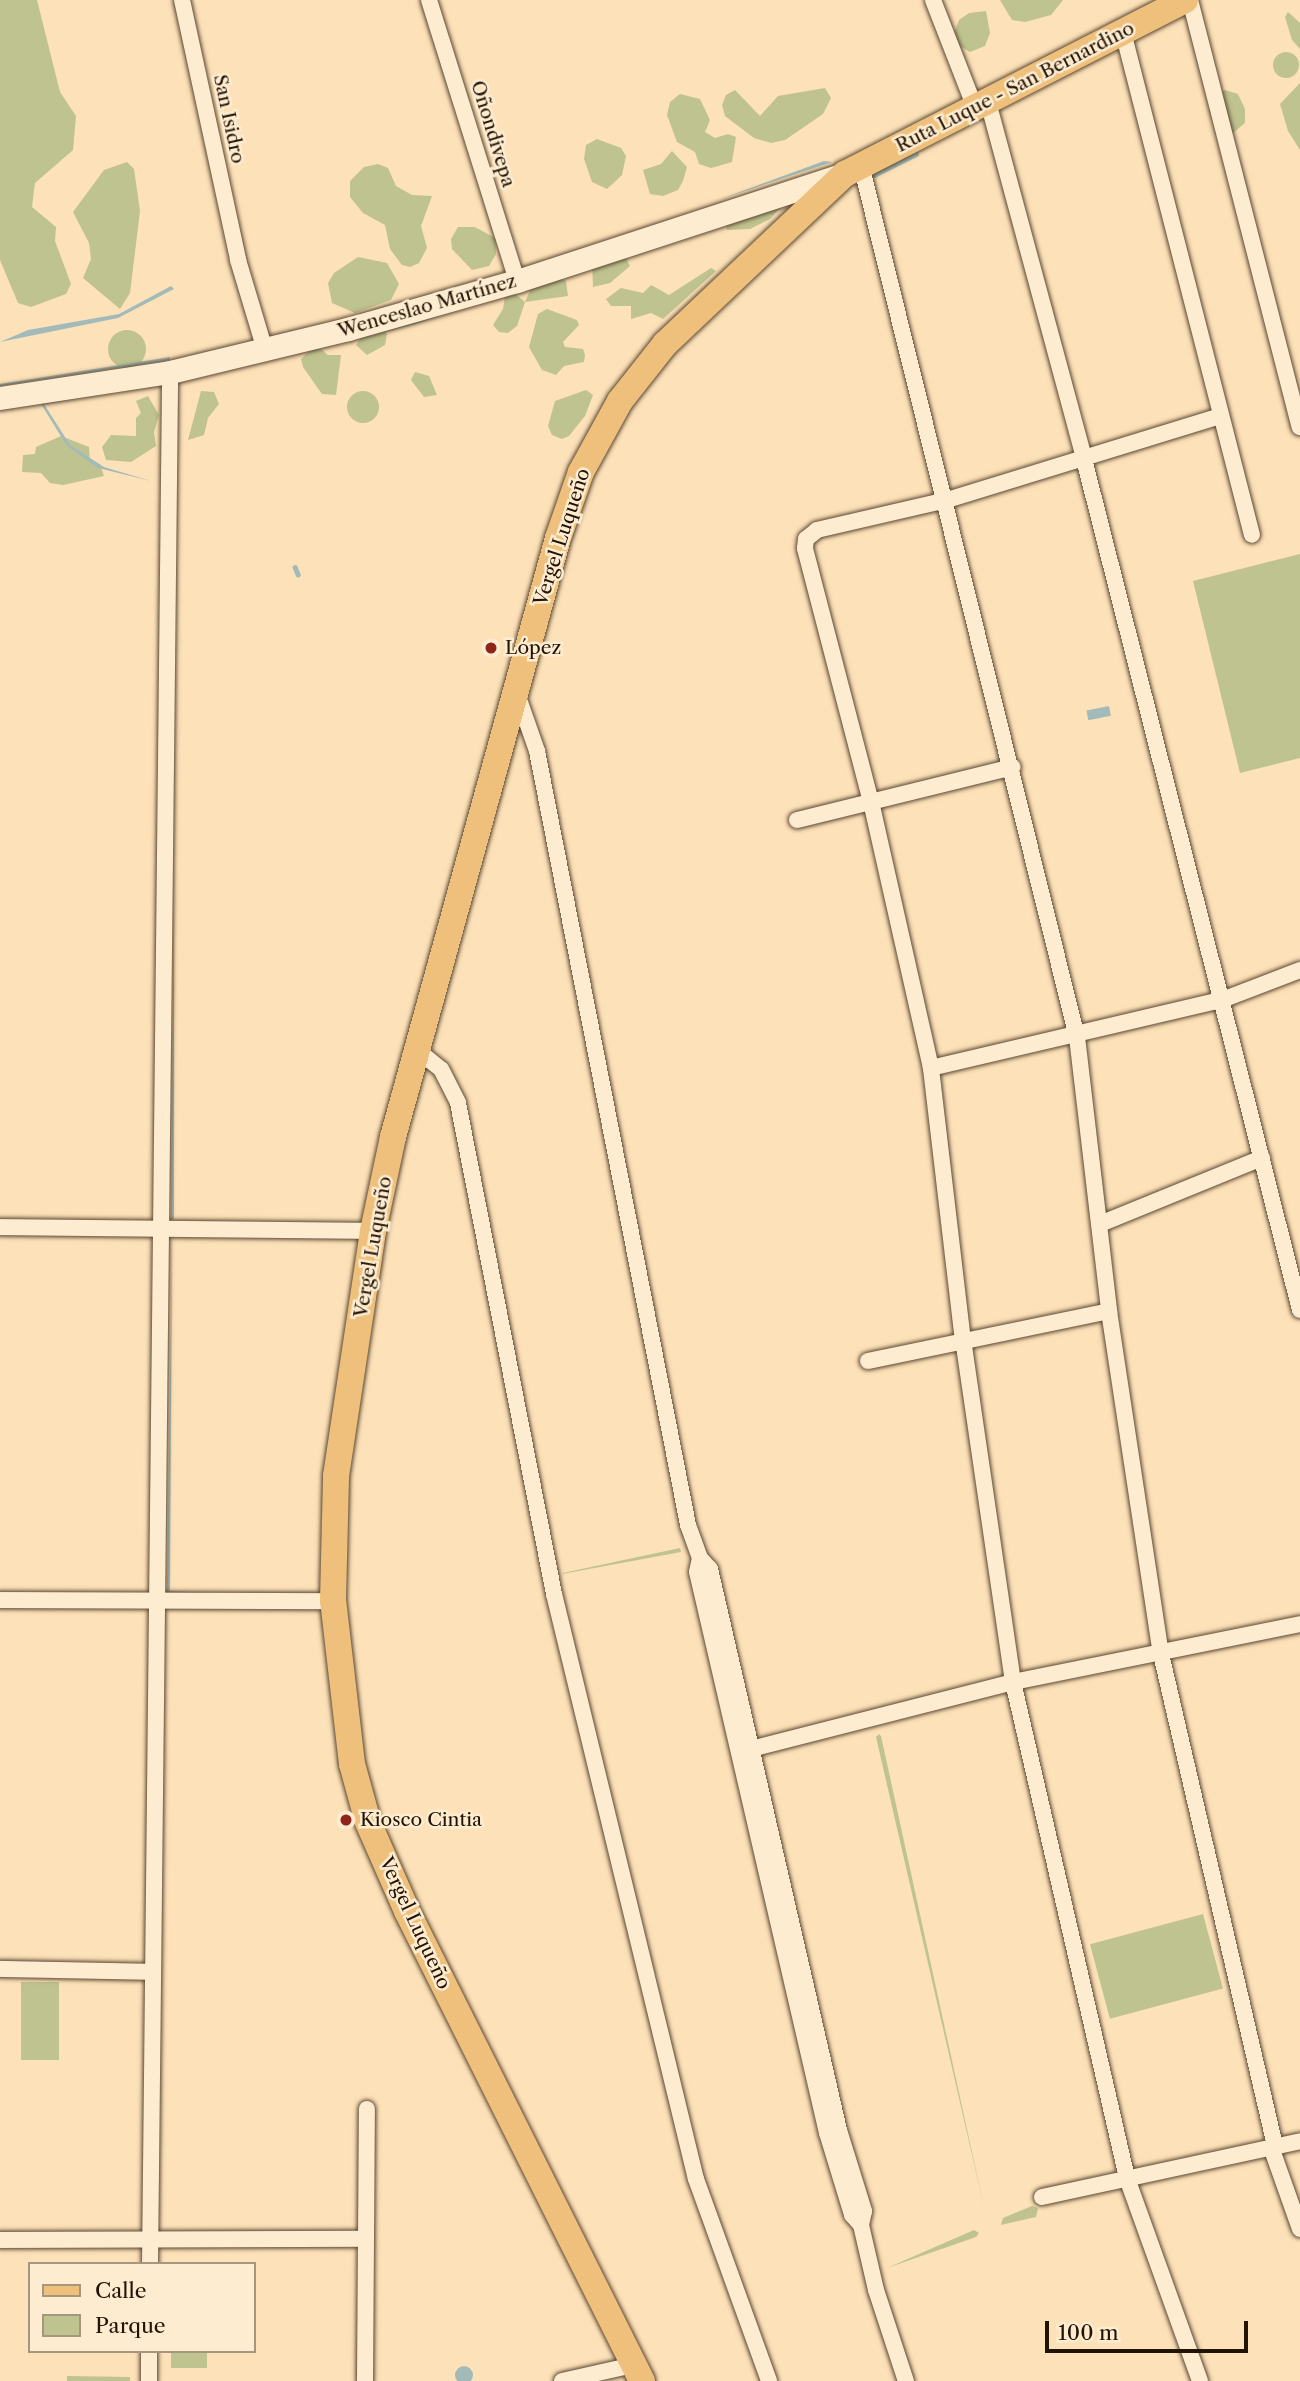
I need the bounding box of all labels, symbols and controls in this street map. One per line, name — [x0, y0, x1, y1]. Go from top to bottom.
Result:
street label: Ruta Luque - San Bernardino — [892, 17, 1138, 157]
street label: San Isidro — [208, 72, 250, 166]
street label: Oñondivepa — [466, 78, 520, 190]
street label: Wenceslao Martínez — [335, 270, 519, 342]
street label: Vergel Luqueño — [529, 465, 595, 609]
place label: López — [505, 637, 561, 659]
marker: López — [483, 640, 499, 656]
street label: Vergel Luqueño — [349, 1175, 397, 1319]
place label: Kiosco Cintia — [360, 1809, 482, 1831]
marker: Kiosco Cintia — [338, 1812, 354, 1828]
street label: Vergel Luqueño — [374, 1853, 456, 1993]
legend — [28, 2262, 256, 2353]
text: Calle — [95, 2278, 147, 2303]
scale bar — [1048, 2308, 1251, 2352]
text: Parque — [95, 2313, 166, 2338]
text: 100 m — [1058, 2320, 1119, 2345]

